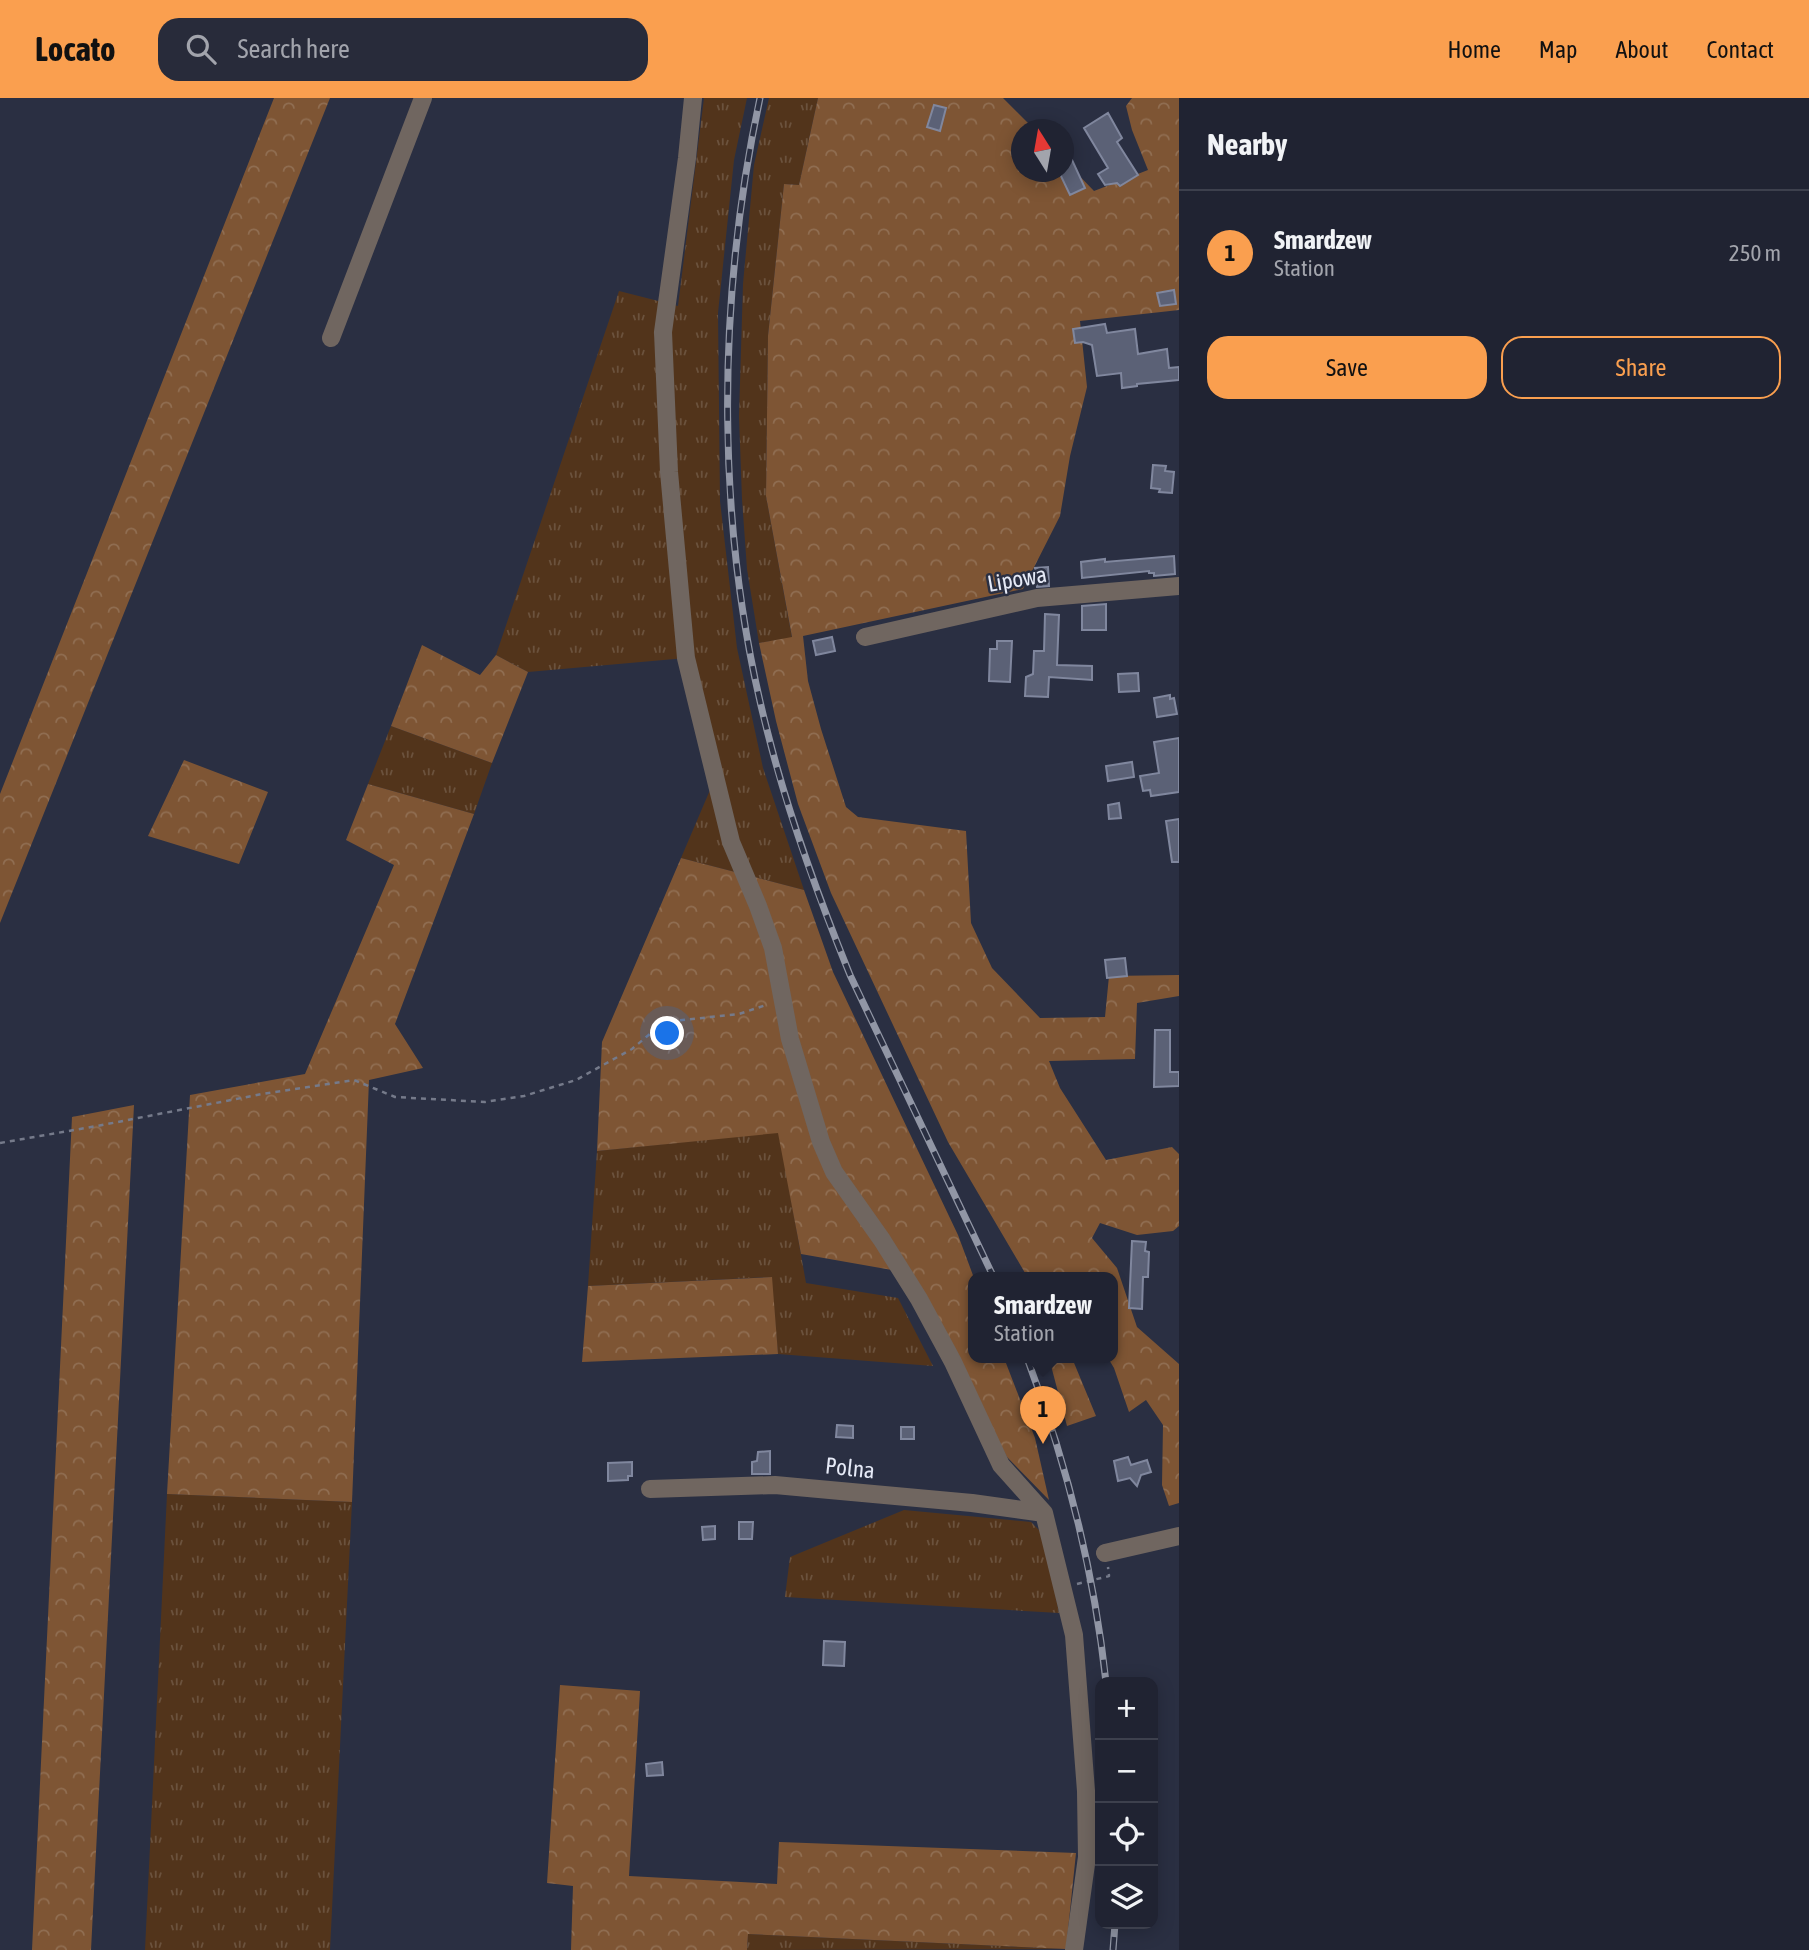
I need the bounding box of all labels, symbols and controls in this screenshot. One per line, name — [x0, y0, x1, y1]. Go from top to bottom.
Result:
search box — [158, 18, 648, 81]
text: Locato — [35, 30, 116, 68]
icon: search — [182, 30, 220, 68]
text: Search here — [238, 34, 350, 64]
text: Home — [1447, 36, 1501, 63]
text: Map — [1539, 36, 1577, 63]
text: About — [1615, 36, 1668, 63]
text: Contact — [1706, 36, 1774, 63]
north arrow — [1011, 119, 1074, 182]
text: Nearby — [1207, 127, 1287, 161]
text: Smardzew — [1274, 225, 1372, 255]
text: 1 — [1225, 240, 1235, 266]
text: 250 m — [1729, 240, 1781, 266]
text: Station — [1274, 255, 1335, 281]
button: Save — [1207, 336, 1487, 399]
button: Share — [1501, 336, 1781, 399]
street label: Lipowa — [985, 561, 1049, 597]
your location — [650, 1016, 684, 1050]
popup — [968, 1272, 1118, 1363]
text: Smardzew — [994, 1290, 1092, 1320]
text: Station — [994, 1320, 1055, 1346]
pin: 1 — [1020, 1386, 1066, 1444]
street label: Polna — [824, 1452, 876, 1484]
map controls — [1095, 1677, 1158, 1929]
button: + — [1095, 1677, 1158, 1740]
button: − — [1095, 1740, 1158, 1803]
button: locate — [1095, 1803, 1158, 1866]
button: layers — [1095, 1866, 1158, 1929]

